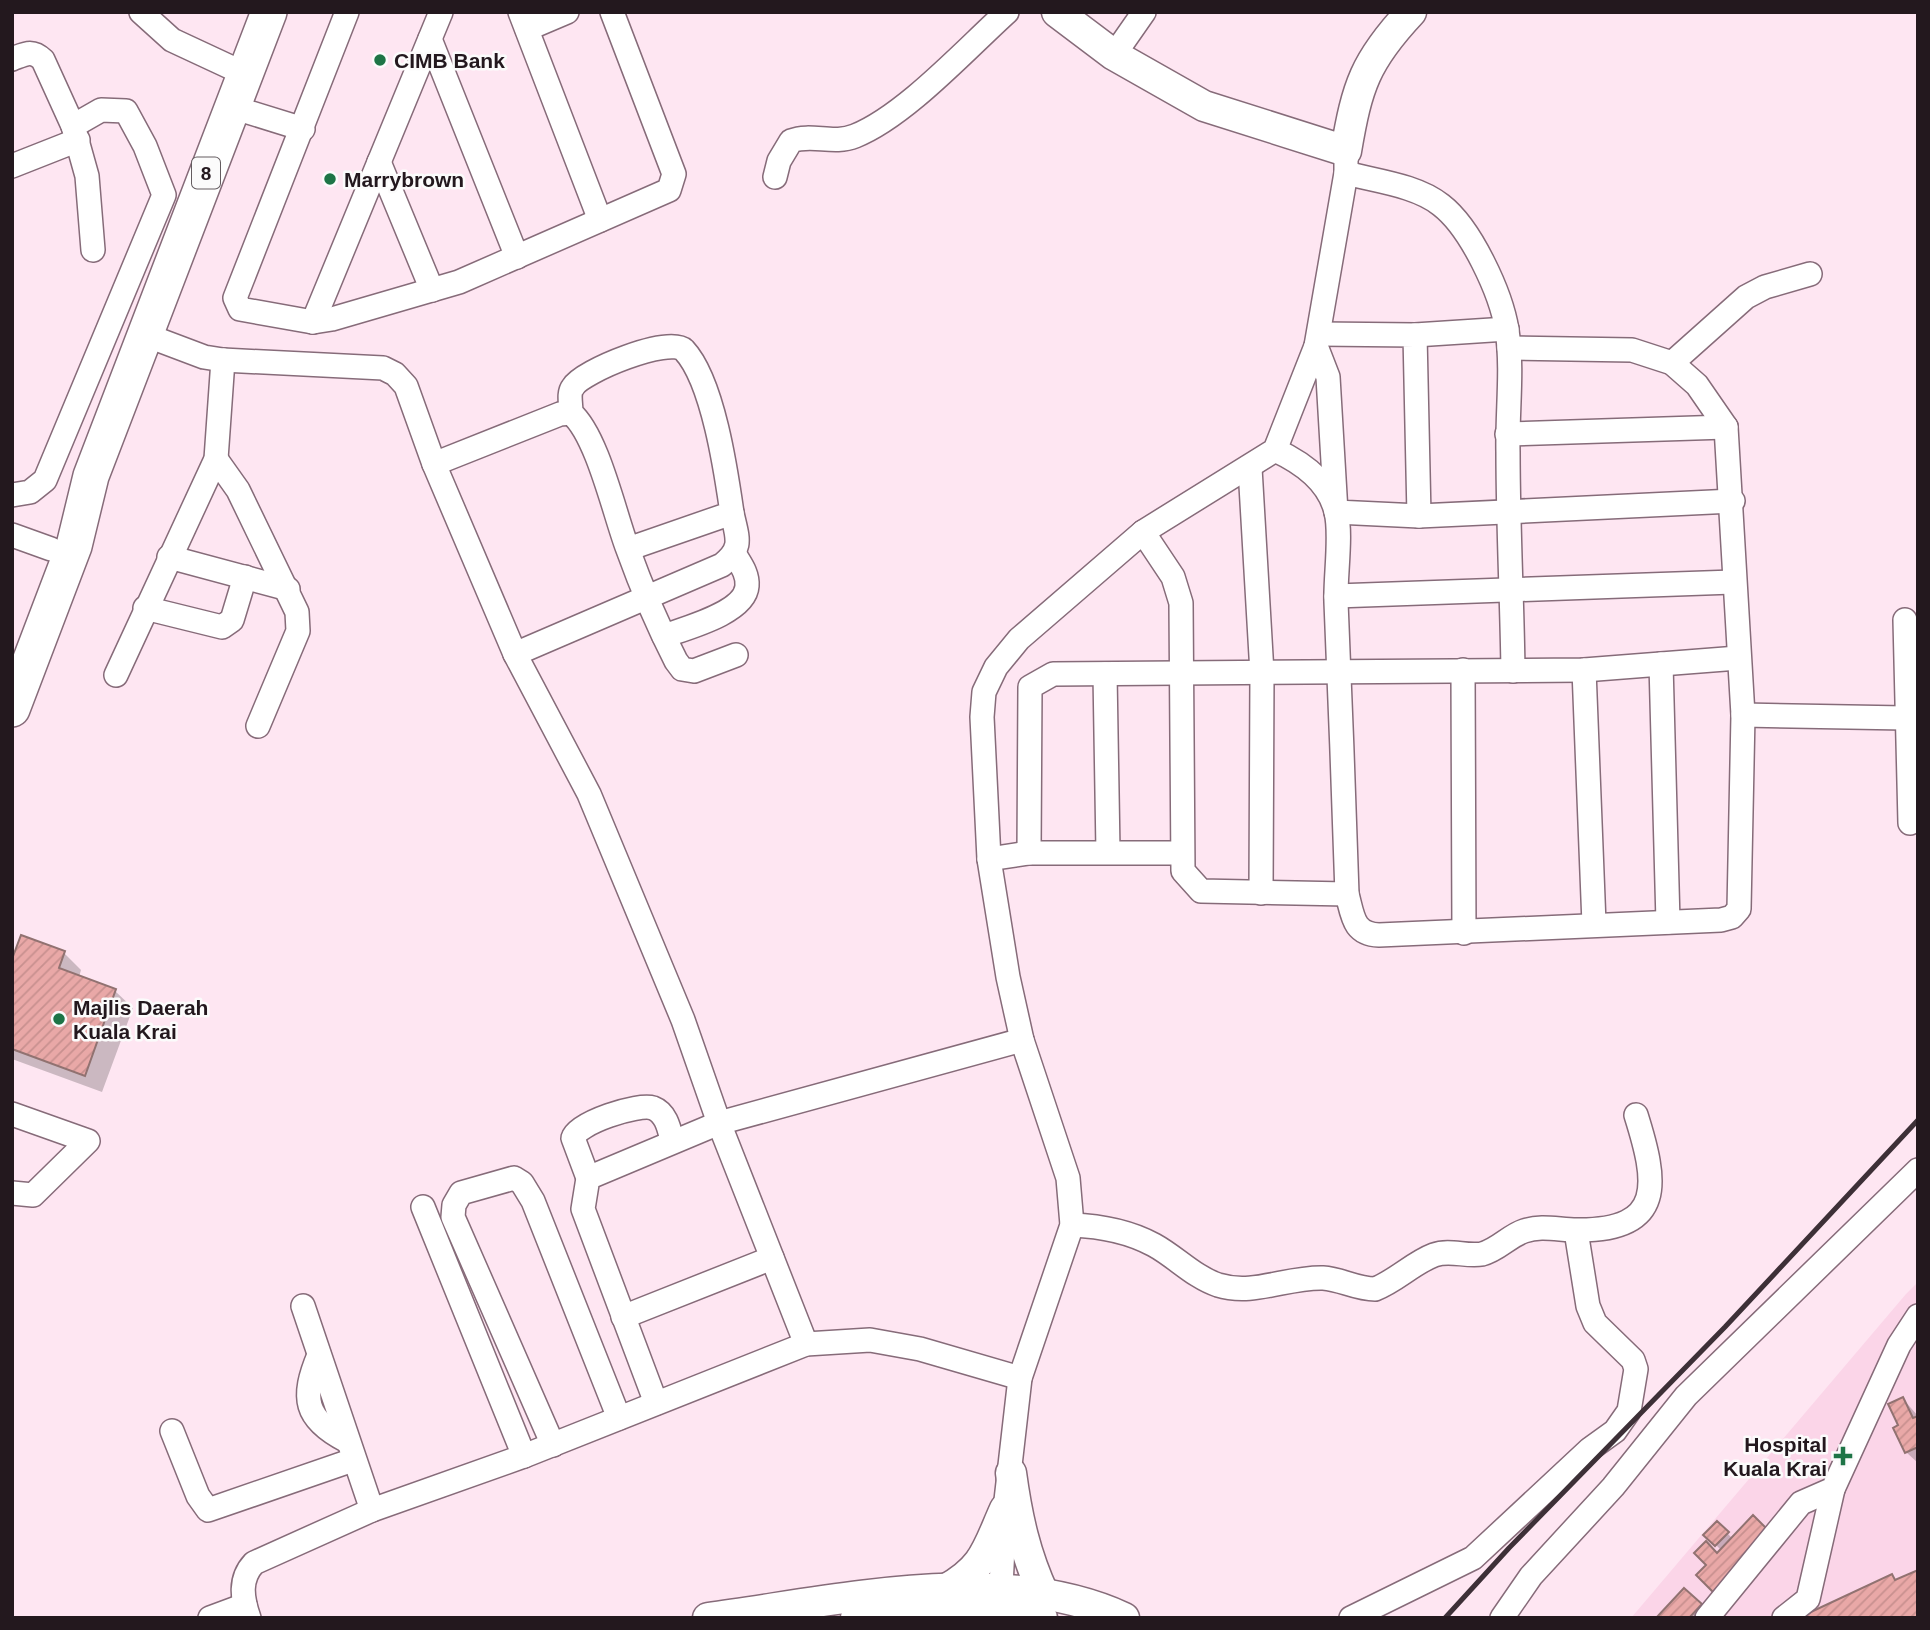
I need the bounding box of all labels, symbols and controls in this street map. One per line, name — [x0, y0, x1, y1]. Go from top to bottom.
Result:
place label: CIMB Bank — [394, 49, 505, 72]
marker: CIMB Bank — [372, 52, 388, 68]
road number: 8 — [192, 158, 220, 188]
place label: Marrybrown — [344, 168, 464, 191]
marker: Marrybrown — [322, 171, 338, 187]
place label: Majlis Daerah Kuala Krai — [73, 996, 208, 1043]
marker: Majlis Daerah Kuala Krai — [51, 1011, 67, 1027]
place label: Hospital Kuala Krai — [1723, 1433, 1827, 1480]
marker: Hospital Kuala Krai — [1833, 1446, 1853, 1466]

